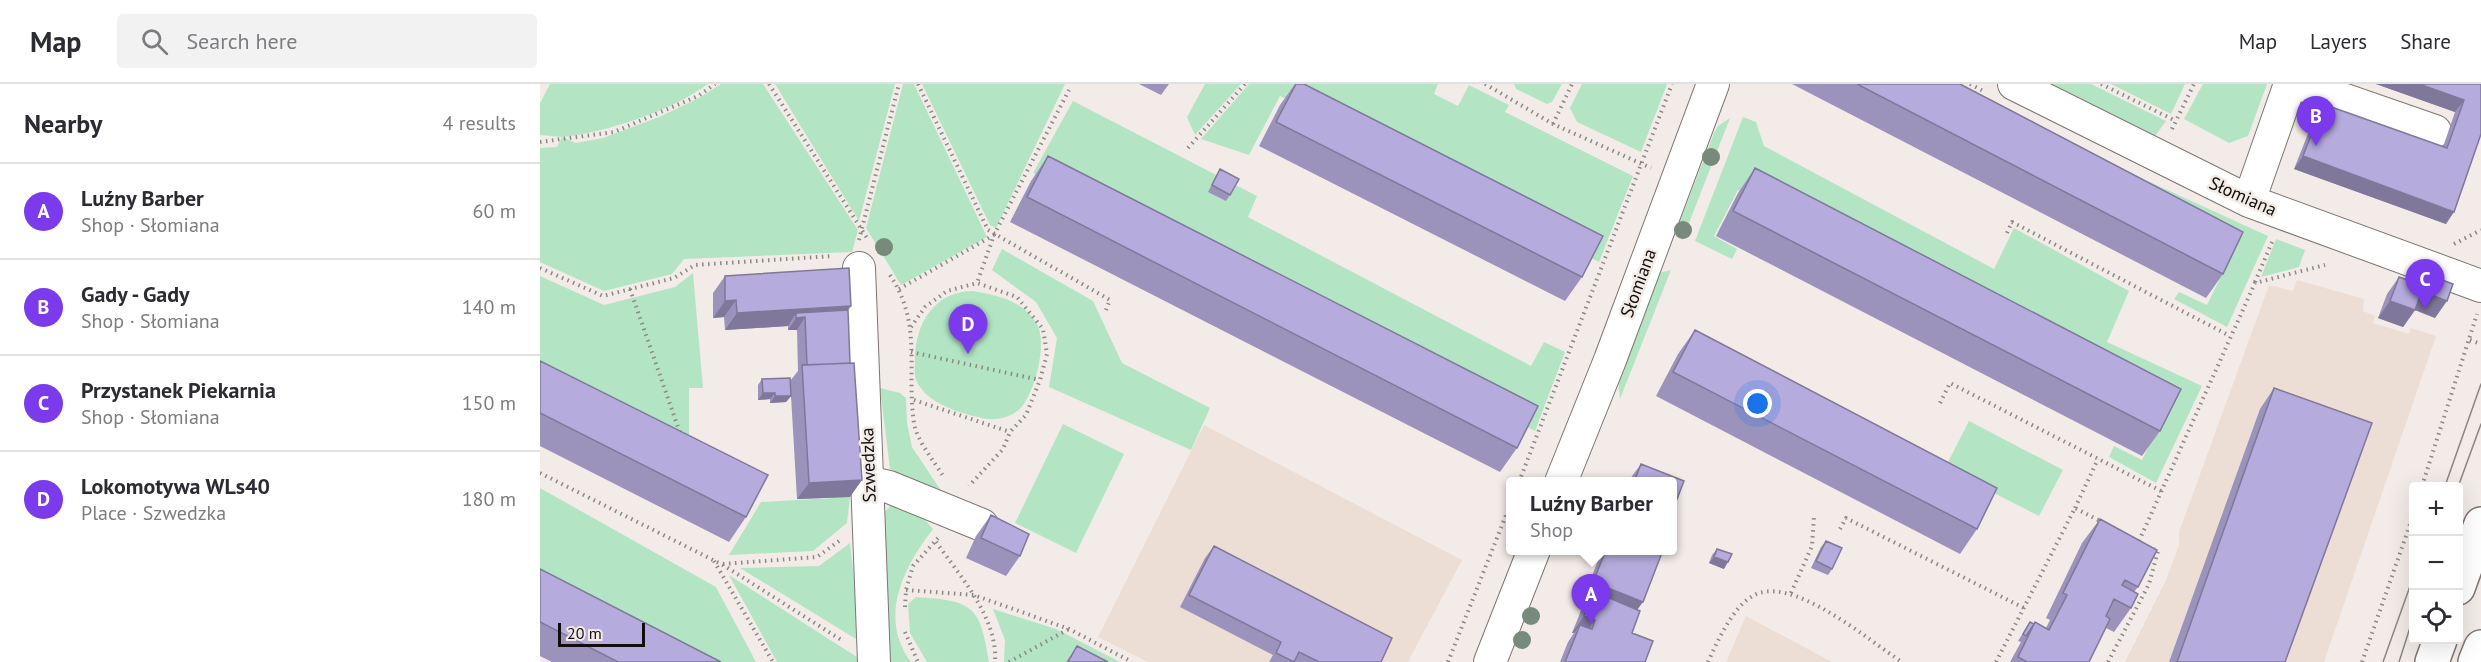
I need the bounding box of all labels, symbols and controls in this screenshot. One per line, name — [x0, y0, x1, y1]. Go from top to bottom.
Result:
search box — [117, 14, 537, 68]
text: Map — [30, 23, 81, 60]
icon: search — [138, 25, 171, 58]
text: Search here — [186, 27, 297, 55]
text: Map — [2239, 28, 2277, 55]
text: Layers — [2310, 28, 2367, 55]
text: Share — [2400, 28, 2451, 55]
pin: B — [2296, 97, 2336, 146]
text: Nearby — [24, 107, 102, 140]
text: 4 results — [443, 110, 516, 136]
street label: Słomiana — [2206, 171, 2280, 221]
text: Luźny Barber — [81, 184, 204, 212]
text: A — [37, 198, 50, 224]
text: 60 m — [473, 198, 516, 224]
text: Shop · Słomiana — [81, 212, 220, 238]
street label: Słomiana — [1615, 245, 1661, 321]
pin: C — [2406, 260, 2444, 309]
text: Gady - Gady — [81, 280, 190, 308]
text: B — [38, 294, 49, 320]
text: 140 m — [462, 294, 516, 320]
pin: D — [948, 304, 988, 354]
text: Shop · Słomiana — [81, 308, 220, 334]
text: Przystanek Piekarnia — [81, 376, 276, 404]
your location — [1743, 389, 1772, 418]
text: C — [38, 390, 49, 416]
text: 150 m — [462, 390, 516, 416]
text: Shop · Słomiana — [81, 404, 220, 430]
street label: Szwedzka — [855, 427, 881, 503]
text: Lokomotywa WLs40 — [81, 472, 270, 500]
popup — [1506, 477, 1677, 555]
map controls — [2409, 482, 2463, 644]
button: + — [2409, 482, 2463, 536]
text: D — [37, 486, 50, 512]
text: 180 m — [462, 486, 516, 512]
text: Luźny Barber — [1530, 489, 1653, 517]
text: Place · Szwedzka — [81, 500, 226, 526]
text: Shop — [1530, 517, 1573, 543]
button: − — [2409, 536, 2463, 590]
pin: A — [1572, 574, 1610, 624]
button: locate — [2409, 590, 2463, 644]
scale bar — [558, 620, 645, 648]
text: 20 m — [567, 623, 602, 643]

